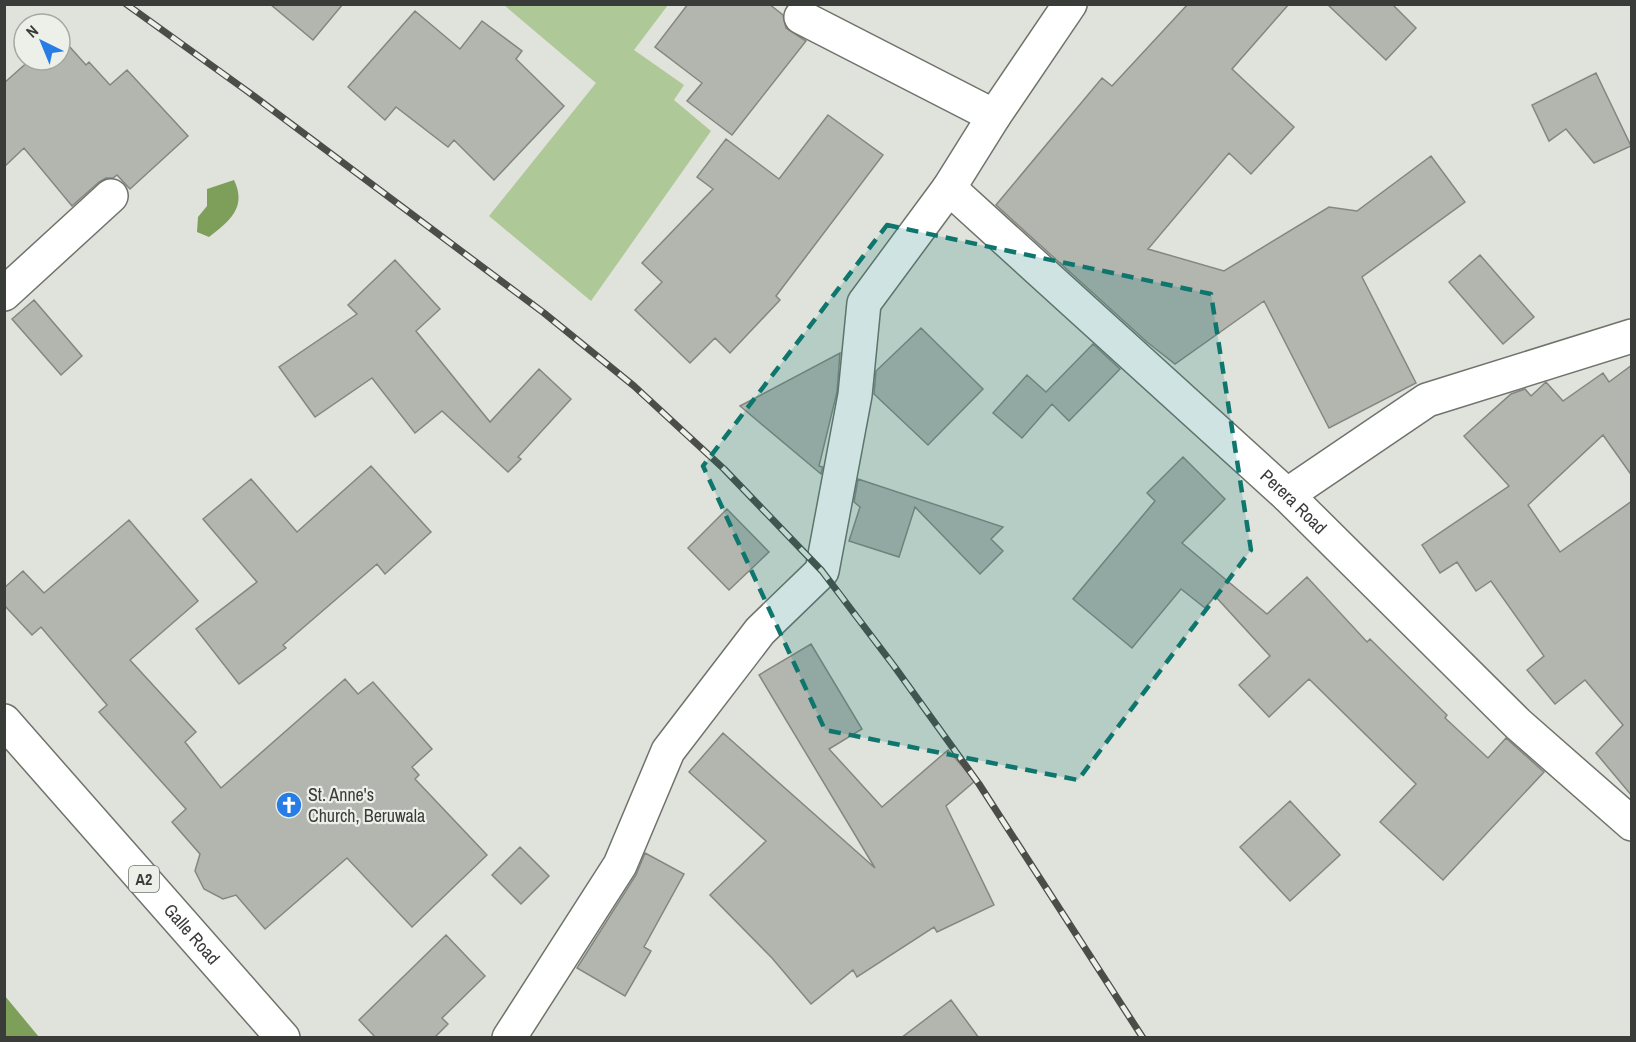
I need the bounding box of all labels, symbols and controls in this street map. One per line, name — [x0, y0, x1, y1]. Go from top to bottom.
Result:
north arrow — [12, 12, 72, 72]
text: N — [21, 20, 43, 42]
street label: Perera Road — [1255, 464, 1333, 540]
place label: St. Anne's Church, Beruwala — [308, 782, 425, 828]
church icon: St. Anne's Church, Beruwala — [274, 790, 304, 820]
road number: A2 — [129, 866, 159, 892]
street label: Galle Road — [158, 898, 226, 970]

